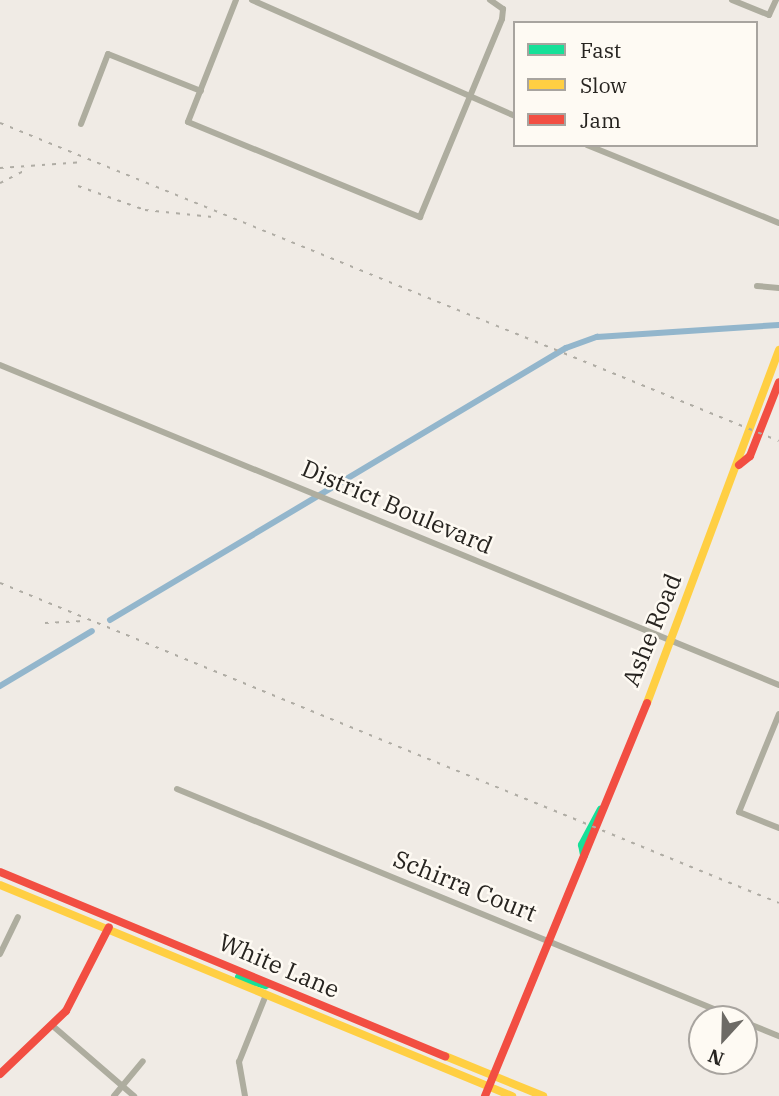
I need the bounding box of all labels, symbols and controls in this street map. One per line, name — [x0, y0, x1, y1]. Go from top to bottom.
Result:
legend — [513, 21, 758, 147]
text: Fast — [580, 36, 621, 64]
text: Slow — [580, 71, 627, 99]
text: Jam — [580, 106, 621, 134]
street label: District Boulevard — [297, 454, 497, 560]
street label: Ashe Road — [616, 570, 688, 690]
street label: Schirra Court — [389, 844, 541, 928]
street label: White Lane — [214, 928, 344, 1004]
north arrow — [688, 1005, 758, 1075]
text: N — [704, 1044, 727, 1072]

